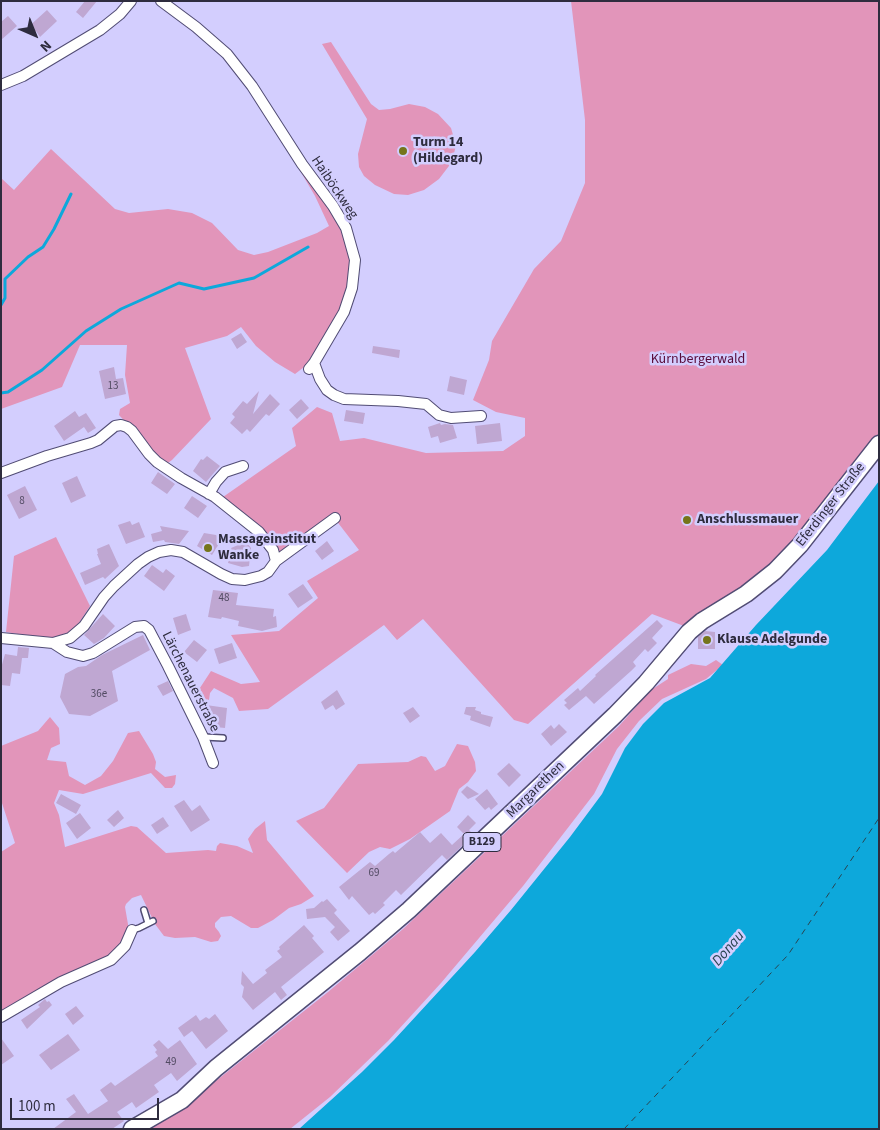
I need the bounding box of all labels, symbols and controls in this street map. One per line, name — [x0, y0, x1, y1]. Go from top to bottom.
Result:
north arrow — [10, 10, 60, 60]
text: N — [35, 35, 56, 56]
place label: Turm 14 (Hildegard) — [413, 135, 483, 168]
marker: Turm 14 (Hildegard) — [397, 145, 409, 157]
street label: Haiböckweg — [307, 153, 361, 223]
park label: Kürnbergerwald — [651, 352, 745, 368]
house number: 13 — [108, 380, 118, 394]
street label: Eferdinger Straße — [793, 460, 869, 550]
house number: 8 — [19, 495, 25, 509]
place label: Anschlussmauer — [697, 512, 798, 528]
marker: Anschlussmauer — [681, 514, 693, 526]
place label: Massageinstitut Wanke — [218, 532, 316, 564]
marker: Massageinstitut Wanke — [202, 542, 214, 554]
house number: 48 — [219, 592, 229, 606]
street label: Lärchenauerstraße — [157, 629, 223, 735]
place label: Klause Adelgunde — [717, 632, 827, 648]
marker: Klause Adelgunde — [701, 634, 713, 646]
house number: 36e — [91, 688, 107, 702]
street label: Margarethen — [503, 758, 569, 822]
road number: B129 — [463, 832, 501, 852]
house number: 69 — [369, 867, 379, 881]
water label: Donau — [709, 928, 749, 970]
house number: 49 — [166, 1056, 176, 1070]
scale bar — [12, 1088, 161, 1120]
text: 100 m — [18, 1096, 56, 1117]

